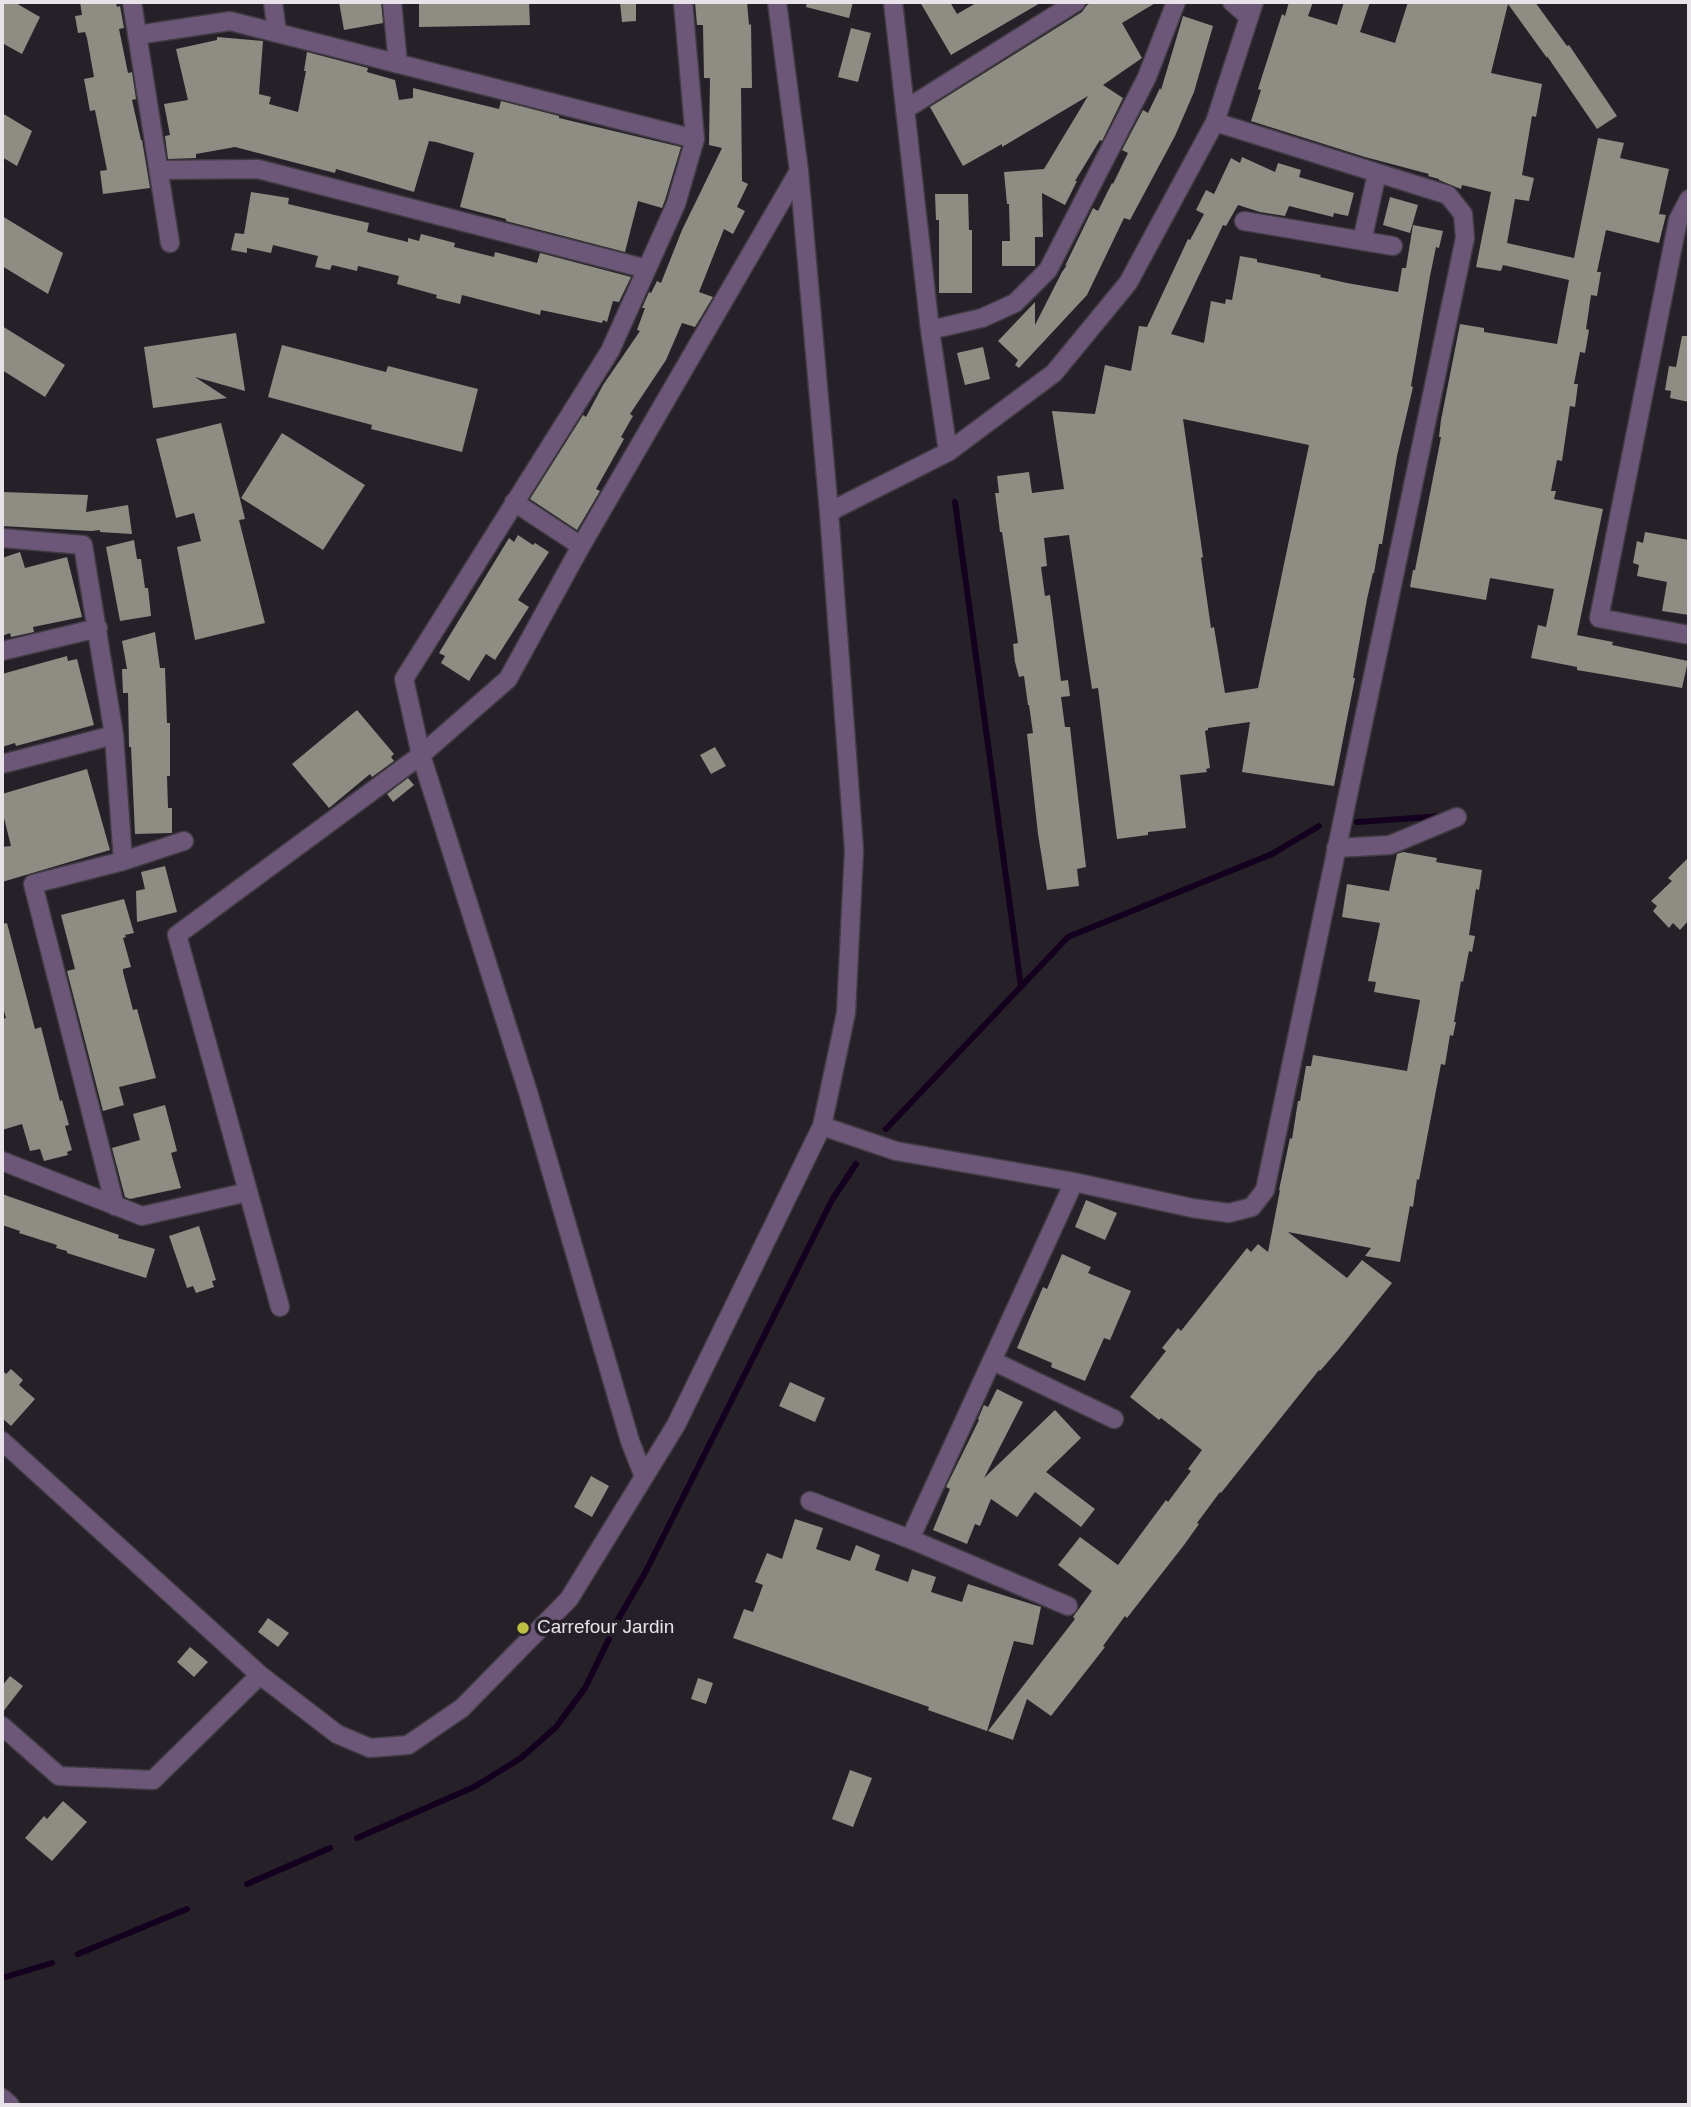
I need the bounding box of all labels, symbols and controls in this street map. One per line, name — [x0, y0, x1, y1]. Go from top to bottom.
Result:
place label: Carrefour Jardin — [537, 1617, 674, 1639]
marker: Carrefour Jardin — [515, 1620, 531, 1636]

